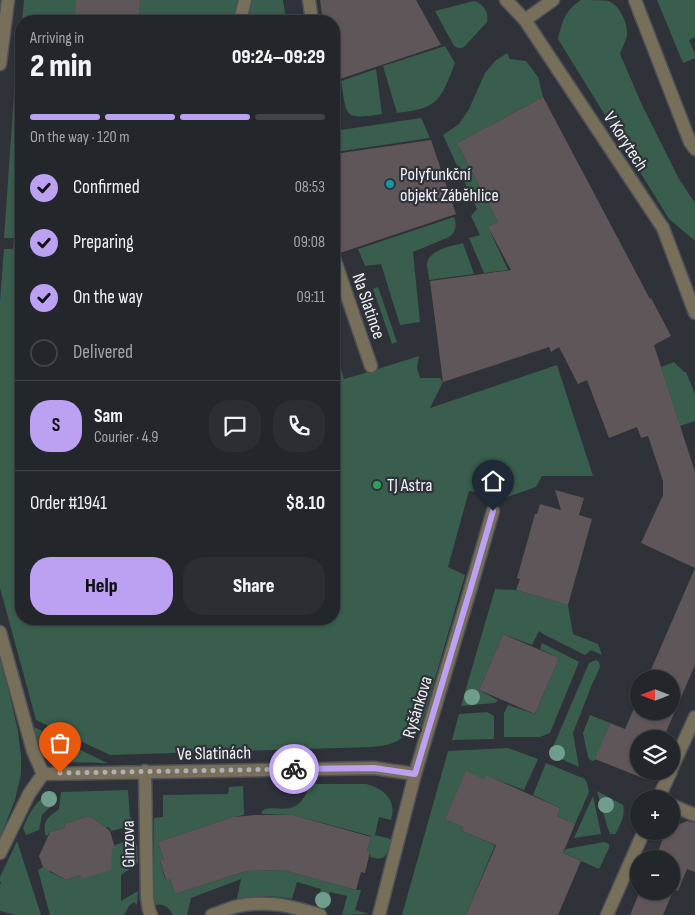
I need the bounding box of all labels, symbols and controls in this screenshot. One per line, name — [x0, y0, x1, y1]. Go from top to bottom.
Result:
text: Arriving in — [30, 29, 84, 48]
text: 09:24–09:29 — [232, 46, 325, 69]
text: 2 min — [30, 47, 92, 86]
street label: V Korytech — [599, 108, 652, 175]
text: On the way · 120 m — [30, 128, 129, 147]
place label: Polyfunkční objekt Záběhlice — [400, 164, 499, 206]
icon: check — [30, 174, 58, 202]
text: Confirmed — [73, 176, 140, 199]
text: 08:53 — [295, 178, 325, 197]
marker: Polyfunkční objekt Záběhlice — [384, 178, 396, 190]
icon: check — [30, 229, 58, 257]
text: Preparing — [73, 231, 134, 254]
text: 09:08 — [294, 233, 325, 252]
street label: Na Slatince — [348, 271, 390, 342]
icon: check — [30, 284, 58, 312]
text: On the way — [73, 286, 143, 309]
text: 09:11 — [297, 288, 325, 307]
text: Delivered — [73, 341, 133, 364]
button: chat — [209, 400, 261, 452]
button: phone — [273, 400, 325, 452]
text: Sam — [94, 405, 123, 428]
text: S — [52, 414, 60, 437]
text: Courier · 4.9 — [94, 428, 158, 447]
pin — [472, 460, 514, 511]
icon: home — [479, 467, 507, 495]
place label: TJ Astra — [387, 475, 432, 496]
marker: TJ Astra — [371, 479, 383, 491]
text: Order #1941 — [30, 492, 107, 515]
text: $8.10 — [285, 492, 325, 515]
button: Help — [30, 557, 173, 615]
button: Share — [183, 557, 325, 615]
north arrow — [630, 670, 680, 720]
map controls — [630, 670, 680, 900]
street label: Ryšánkova — [398, 674, 437, 741]
pin — [39, 722, 81, 773]
icon: bag — [46, 729, 74, 757]
button: layers — [630, 730, 680, 780]
street label: Ve Slatinách — [177, 742, 251, 765]
courier — [269, 744, 319, 794]
icon: bike — [280, 755, 308, 783]
button: + — [630, 790, 680, 840]
street label: Ginzova — [118, 820, 139, 868]
button: − — [630, 850, 680, 900]

